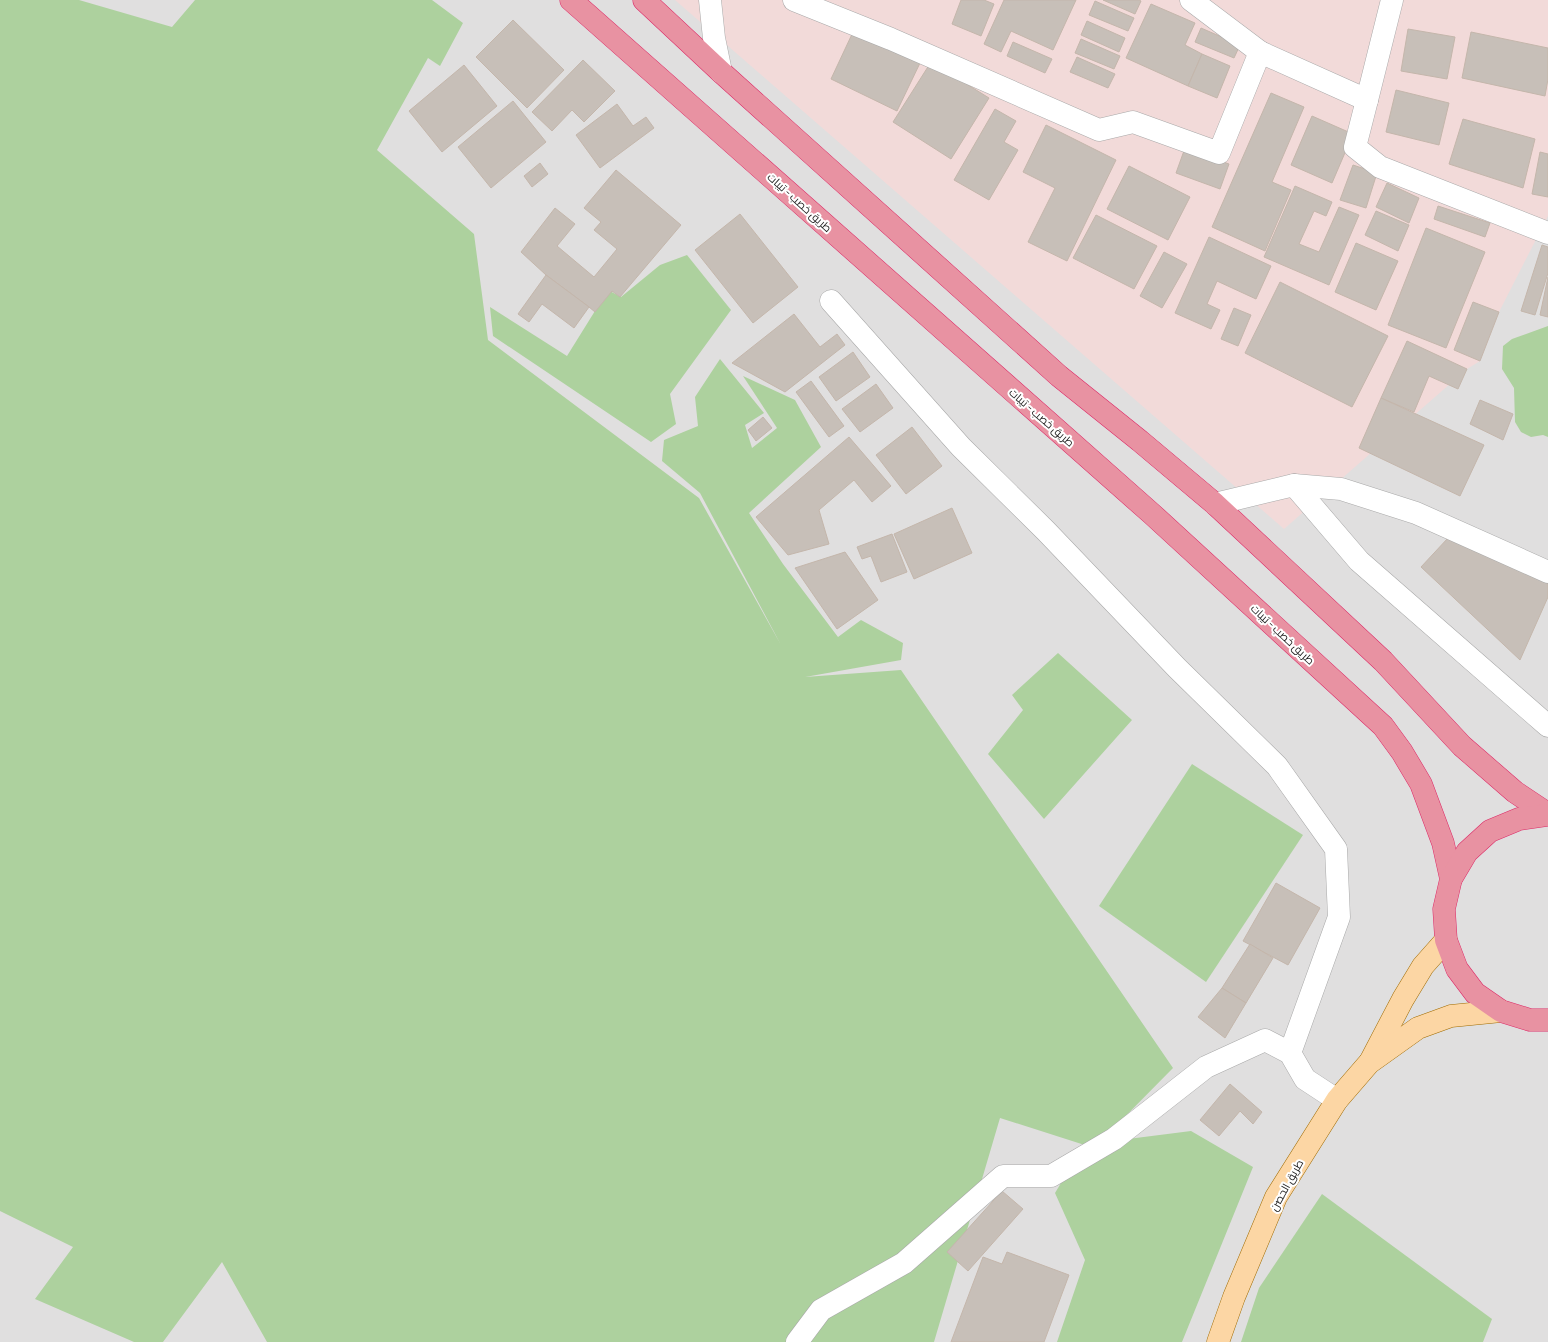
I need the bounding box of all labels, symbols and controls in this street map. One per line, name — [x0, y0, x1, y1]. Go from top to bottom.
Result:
street label: طريق خصب - تيبات — [765, 170, 835, 235]
street label: طريق خصب - تيبات — [1006, 385, 1077, 450]
street label: طريق خصب - تيبات — [1248, 601, 1317, 667]
street label: طريق الحصن — [1267, 1157, 1306, 1213]

